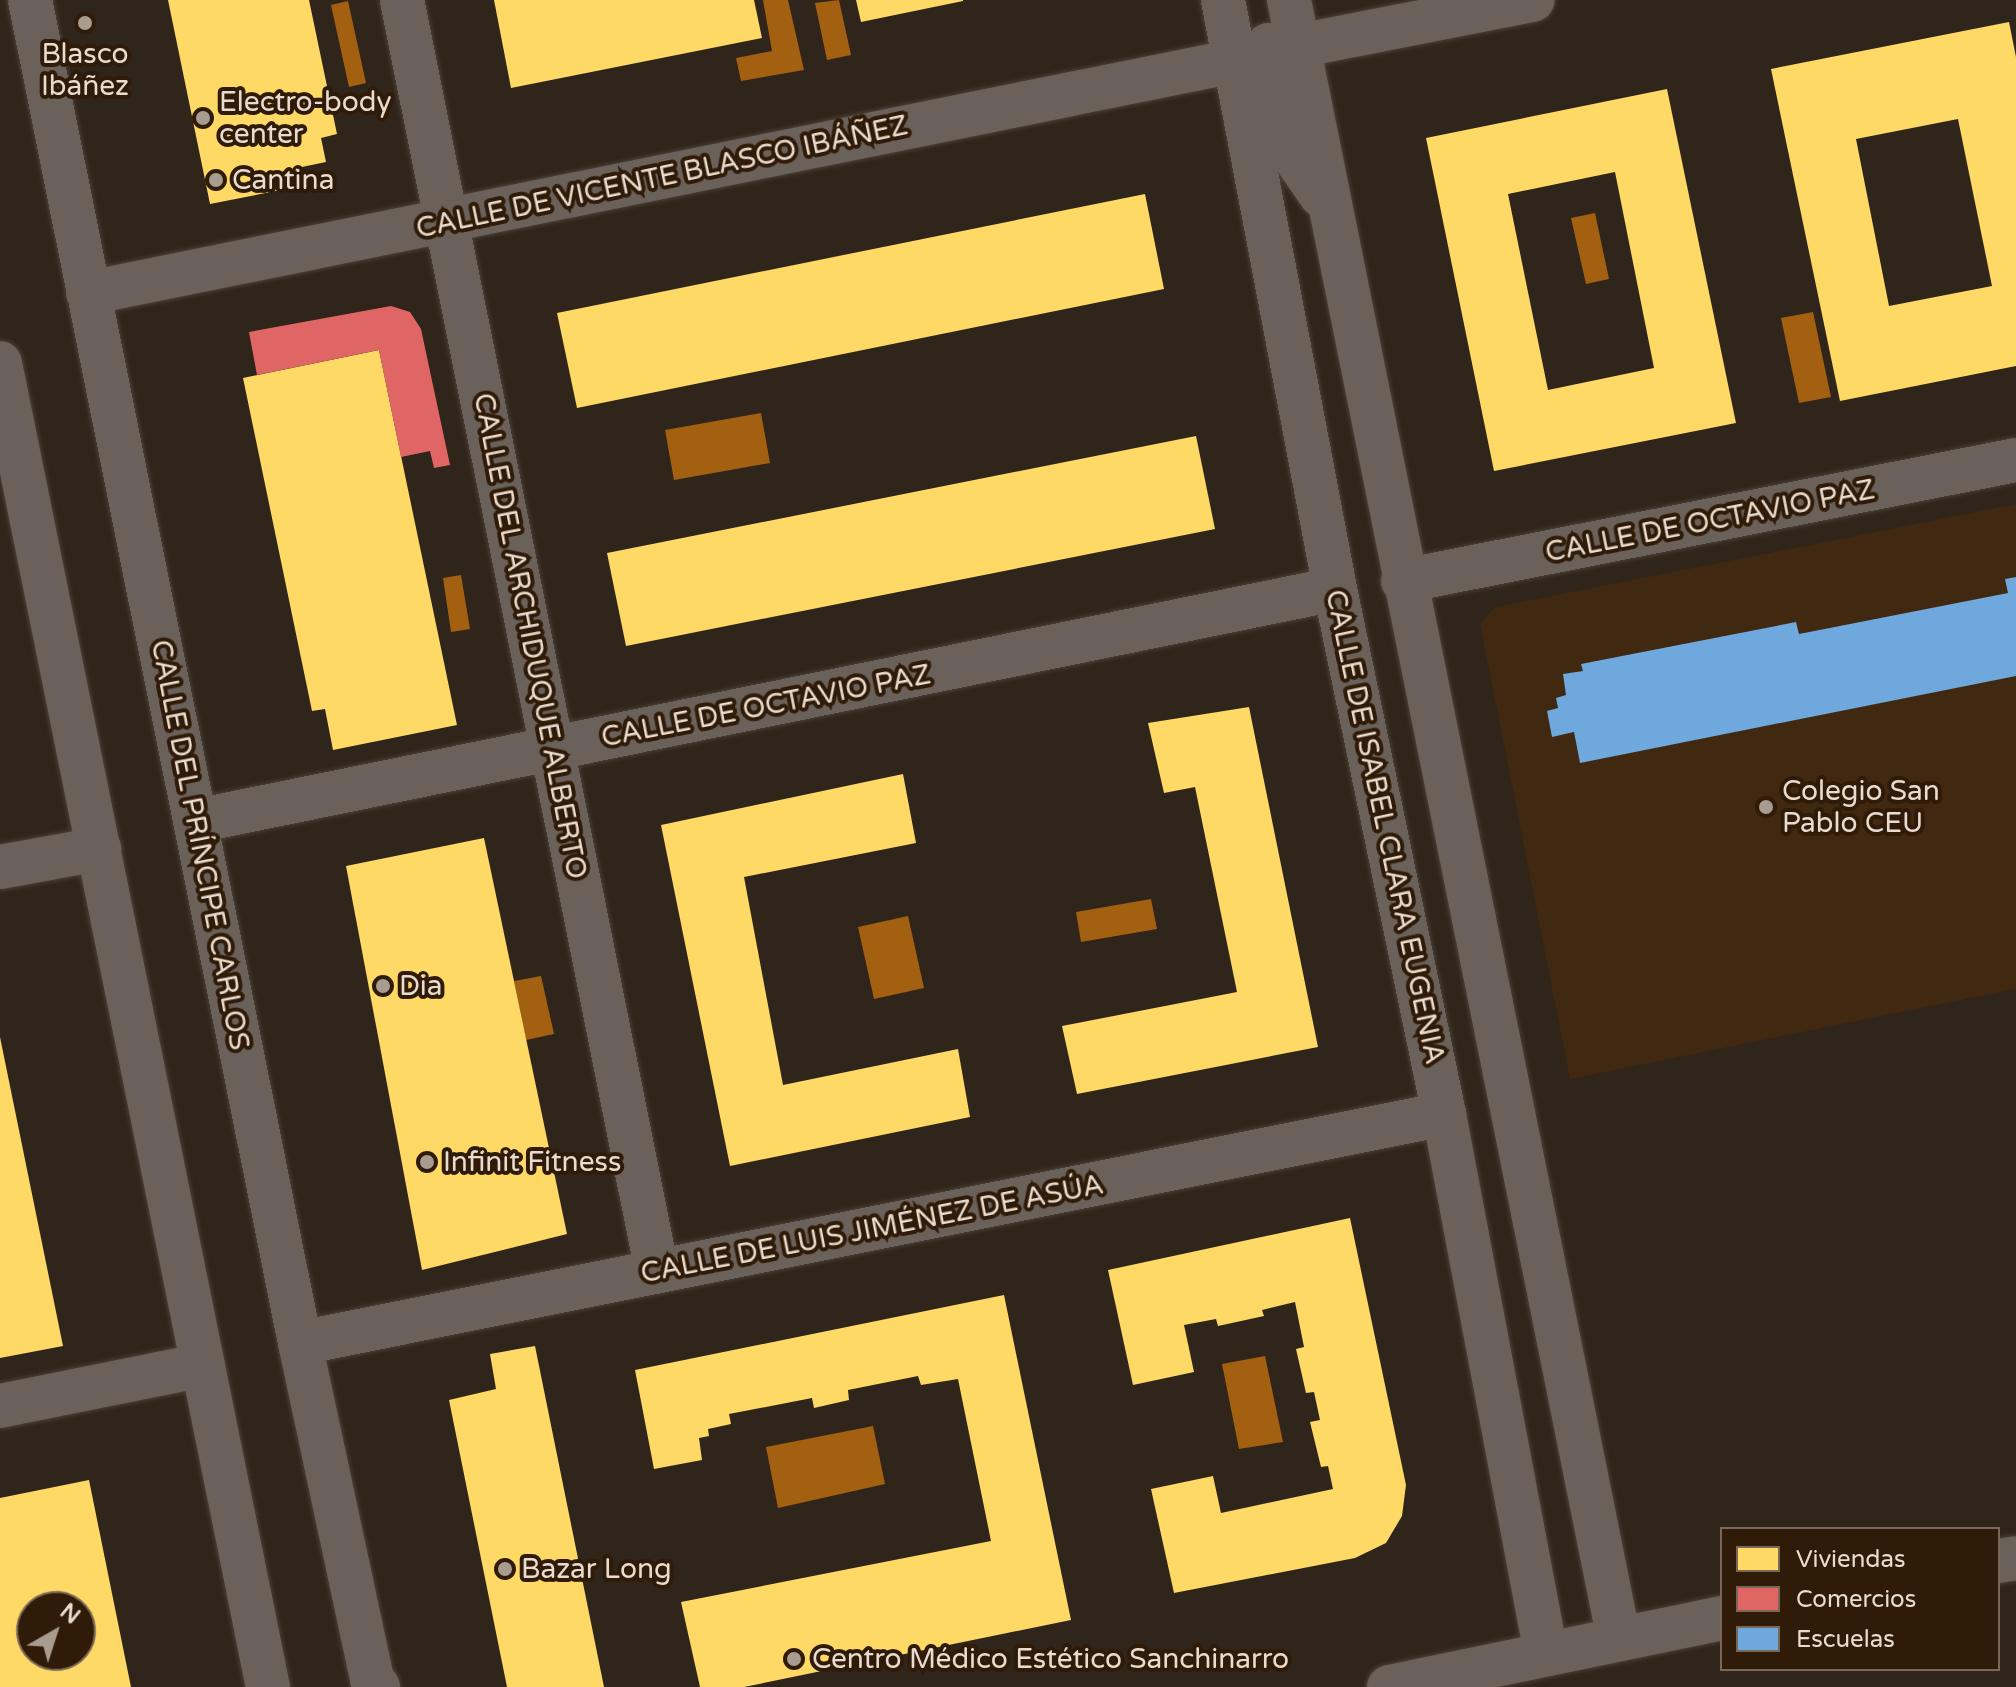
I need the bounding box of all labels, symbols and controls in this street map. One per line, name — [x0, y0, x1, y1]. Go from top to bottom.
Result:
marker: Blasco Ibáñez — [74, 12, 96, 34]
place label: Blasco Ibáñez — [41, 37, 129, 103]
place label: Electro-body center — [219, 85, 391, 151]
street label: CALLE DE VICENTE BLASCO IBÁÑEZ — [413, 108, 911, 246]
marker: Electro-body center — [194, 109, 212, 127]
place label: Cantina — [232, 163, 334, 197]
marker: Cantina — [207, 171, 225, 189]
street label: CALLE DEL ARCHIDUQUE ALBERTO — [466, 390, 594, 882]
street label: CALLE DE OCTAVIO PAZ — [1542, 473, 1878, 569]
street label: CALLE DE ISABEL CLARA EUGENIA — [1318, 587, 1452, 1067]
street label: CALLE DEL PRÍNCIPE CARLOS — [144, 637, 256, 1053]
street label: CALLE DE OCTAVIO PAZ — [598, 658, 934, 754]
place label: Colegio San Pablo CEU — [1782, 774, 1940, 840]
marker: Colegio San Pablo CEU — [1757, 798, 1775, 816]
place label: Dia — [399, 969, 442, 1003]
marker: Dia — [374, 977, 392, 995]
place label: Infinit Fitness — [443, 1145, 621, 1179]
marker: Infinit Fitness — [418, 1153, 436, 1171]
street label: CALLE DE LUIS JIMÉNEZ DE ASÚA — [638, 1168, 1106, 1290]
legend — [1720, 1527, 2000, 1671]
text: Viviendas — [1796, 1545, 1905, 1574]
place label: Bazar Long — [521, 1552, 672, 1586]
marker: Bazar Long — [496, 1560, 514, 1578]
text: Comercios — [1796, 1585, 1916, 1614]
north arrow — [16, 1591, 96, 1671]
text: N — [55, 1598, 85, 1630]
text: Escuelas — [1796, 1625, 1895, 1654]
place label: Centro Médico Estético Sanchinarro — [812, 1642, 1289, 1676]
marker: Centro Médico Estético Sanchinarro — [783, 1648, 805, 1670]

